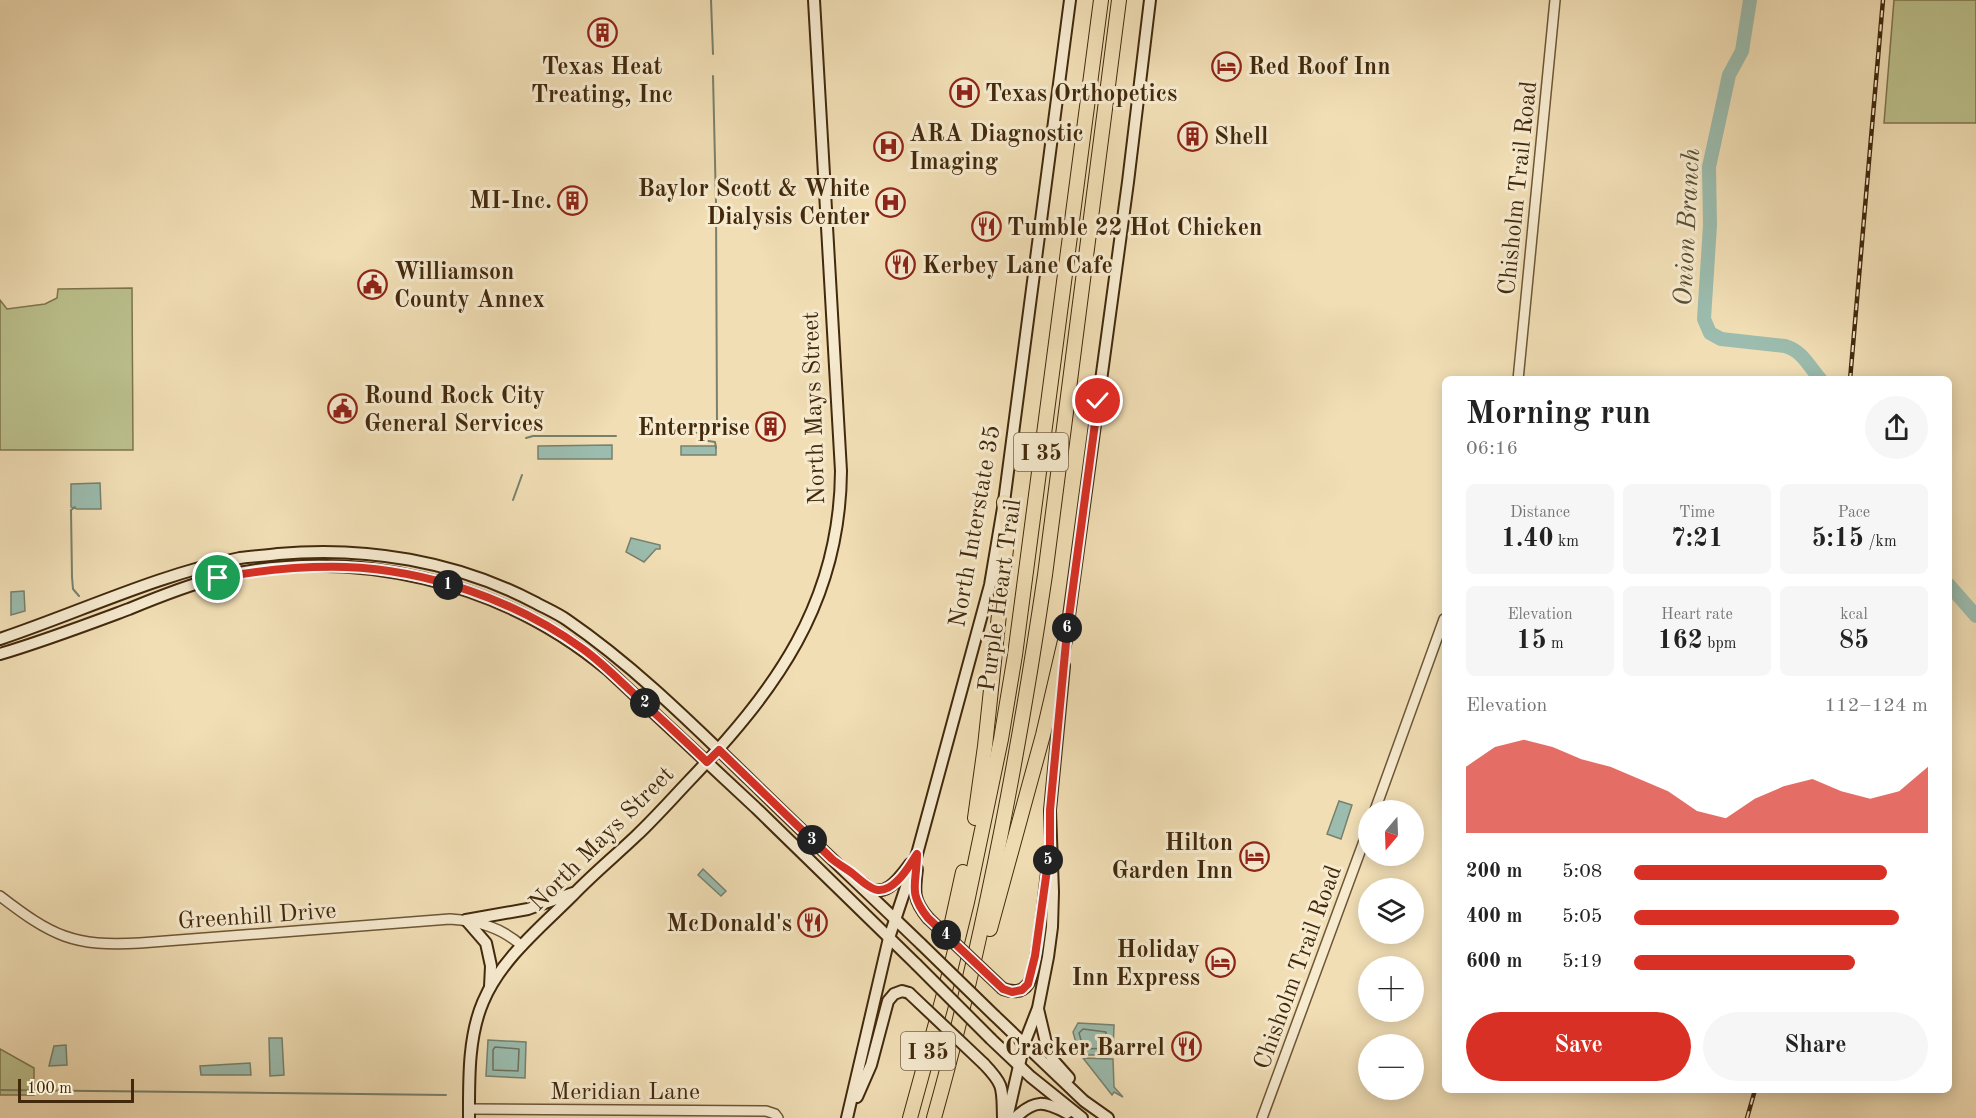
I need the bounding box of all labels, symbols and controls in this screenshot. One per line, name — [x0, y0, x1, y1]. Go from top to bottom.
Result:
building icon: Texas Heat Treating, Inc — [586, 17, 618, 49]
hotel icon: Red Roof Inn — [1211, 50, 1243, 82]
place label: Texas Heat Treating, Inc — [531, 56, 673, 108]
place label: Red Roof Inn — [1248, 56, 1391, 80]
hospital icon: Texas Orthopetics — [948, 77, 980, 109]
street label: Chisholm Trail Road — [1496, 80, 1542, 296]
place label: Texas Orthopetics — [985, 83, 1177, 107]
building icon: Shell — [1177, 120, 1209, 152]
place label: ARA Diagnostic Imaging — [909, 123, 1084, 175]
place label: Shell — [1214, 126, 1268, 150]
hospital icon: ARA Diagnostic Imaging — [872, 131, 904, 163]
water label: Onion Branch — [1671, 147, 1705, 307]
place label: Baylor Scott & White Dialysis Center — [638, 178, 870, 230]
building icon: MI-Inc. — [557, 184, 589, 216]
hospital icon: Baylor Scott & White Dialysis Center — [875, 186, 907, 218]
place label: MI-Inc. — [469, 190, 552, 214]
restaurant icon: Tumble 22 Hot Chicken — [970, 211, 1002, 243]
place label: Tumble 22 Hot Chicken — [1007, 217, 1262, 241]
restaurant icon: Kerbey Lane Cafe — [885, 249, 917, 281]
place label: Kerbey Lane Cafe — [922, 255, 1113, 279]
place label: Williamson County Annex — [394, 261, 545, 313]
public building icon: Williamson County Annex — [357, 269, 389, 301]
street label: North Mays Street — [800, 311, 830, 505]
pin — [1072, 375, 1123, 426]
icon: check — [1081, 384, 1114, 417]
place label: Round Rock City General Services — [364, 385, 545, 437]
public building icon: Round Rock City General Services — [327, 393, 359, 425]
button: share — [1865, 396, 1928, 459]
text: Morning run — [1466, 398, 1651, 431]
building icon: Enterprise — [755, 411, 787, 443]
place label: Enterprise — [637, 417, 750, 441]
street label: North Interstate 35 — [946, 423, 1006, 629]
road number: I 35 — [1014, 433, 1068, 471]
text: 06:16 — [1466, 439, 1518, 459]
street label: Purple Heart Trail — [976, 497, 1026, 693]
text: Distance — [1510, 505, 1570, 521]
text: Time — [1679, 505, 1715, 521]
text: Pace — [1838, 505, 1870, 521]
text: 1.40 — [1501, 526, 1554, 552]
text: 7:21 — [1671, 526, 1723, 552]
text: 5:15 — [1811, 526, 1864, 552]
text: km — [1554, 534, 1579, 550]
text: /km — [1864, 534, 1897, 550]
pin — [192, 552, 243, 603]
icon: arrive — [201, 561, 234, 594]
pin: 1 — [433, 570, 463, 600]
text: 1 — [443, 577, 453, 593]
text: Elevation — [1507, 607, 1573, 623]
text: Heart rate — [1661, 607, 1733, 623]
text: kcal — [1840, 607, 1868, 623]
pin: 6 — [1052, 613, 1082, 643]
text: 6 — [1062, 620, 1072, 636]
text: 15 — [1516, 628, 1546, 654]
text: 162 — [1658, 628, 1703, 654]
text: 85 — [1839, 628, 1869, 654]
text: m — [1546, 636, 1564, 652]
text: bpm — [1703, 636, 1736, 652]
pin: 2 — [630, 688, 660, 718]
text: 2 — [640, 695, 650, 711]
text: Elevation — [1466, 696, 1547, 716]
text: 112–124 m — [1825, 696, 1928, 716]
street label: North Mays Street — [526, 763, 679, 916]
north arrow — [1358, 800, 1424, 866]
map controls — [1358, 800, 1424, 1100]
pin: 3 — [797, 825, 827, 855]
text: 3 — [807, 832, 817, 848]
place label: Hilton Garden Inn — [1112, 832, 1233, 884]
hotel icon: Hilton Garden Inn — [1238, 840, 1270, 872]
pin: 5 — [1033, 845, 1063, 875]
text: 5 — [1043, 852, 1053, 868]
street label: Chisholm Trail Road — [1251, 862, 1347, 1073]
text: 200 m — [1466, 862, 1522, 882]
text: 5:08 — [1562, 862, 1602, 882]
button: layers — [1358, 878, 1424, 944]
street label: Greenhill Drive — [177, 899, 337, 935]
restaurant icon: McDonald's — [797, 907, 829, 939]
text: 400 m — [1466, 907, 1522, 927]
text: 5:05 — [1562, 907, 1602, 927]
place label: McDonald's — [667, 913, 792, 937]
pin: 4 — [931, 920, 961, 950]
text: 4 — [941, 927, 951, 943]
place label: Holiday Inn Express — [1072, 939, 1200, 991]
hotel icon: Holiday Inn Express — [1205, 947, 1237, 979]
text: 600 m — [1466, 952, 1522, 972]
text: 5:19 — [1562, 952, 1602, 972]
button: + — [1358, 956, 1424, 1022]
button: Save — [1466, 1012, 1691, 1081]
button: Share — [1703, 1012, 1928, 1081]
restaurant icon: Cracker Barrel — [1170, 1031, 1202, 1063]
road number: I 35 — [901, 1032, 955, 1070]
button: − — [1358, 1034, 1424, 1100]
place label: Cracker Barrel — [1005, 1037, 1165, 1061]
scale bar — [18, 1076, 134, 1104]
text: 100 m — [27, 1081, 72, 1097]
street label: Meridian Lane — [550, 1081, 700, 1105]

